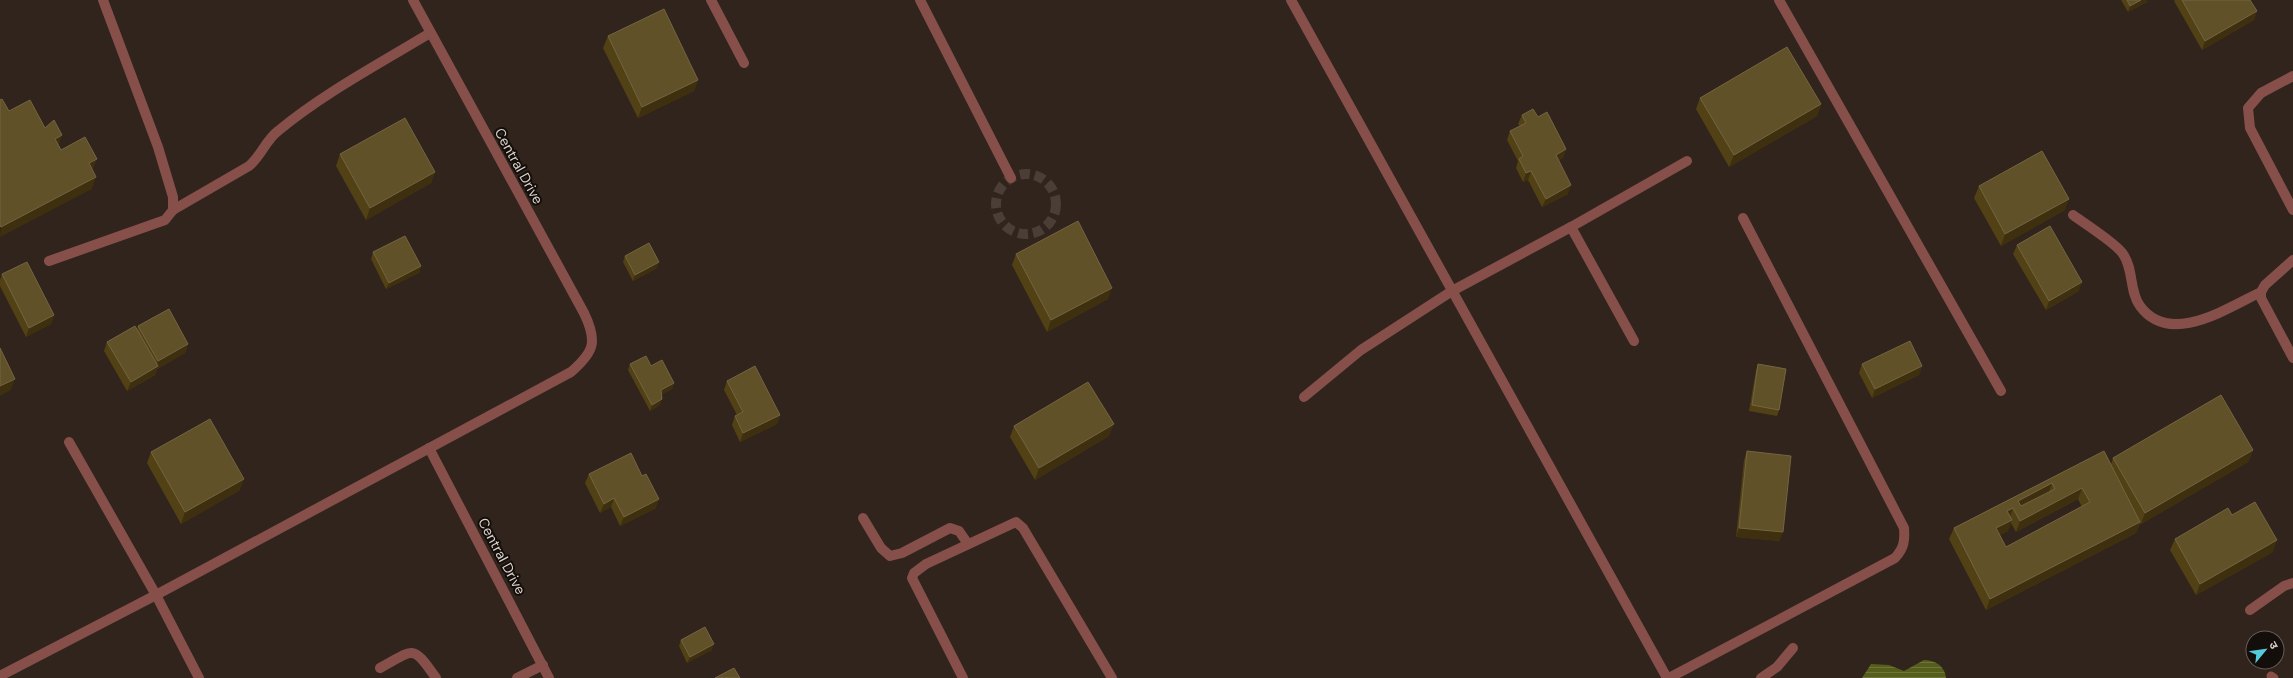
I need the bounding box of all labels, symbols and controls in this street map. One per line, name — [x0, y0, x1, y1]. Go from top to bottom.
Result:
street label: Central Drive — [491, 125, 547, 207]
street label: Central Drive — [474, 515, 530, 597]
north arrow — [2245, 630, 2285, 670]
text: उ — [2266, 639, 2282, 652]

